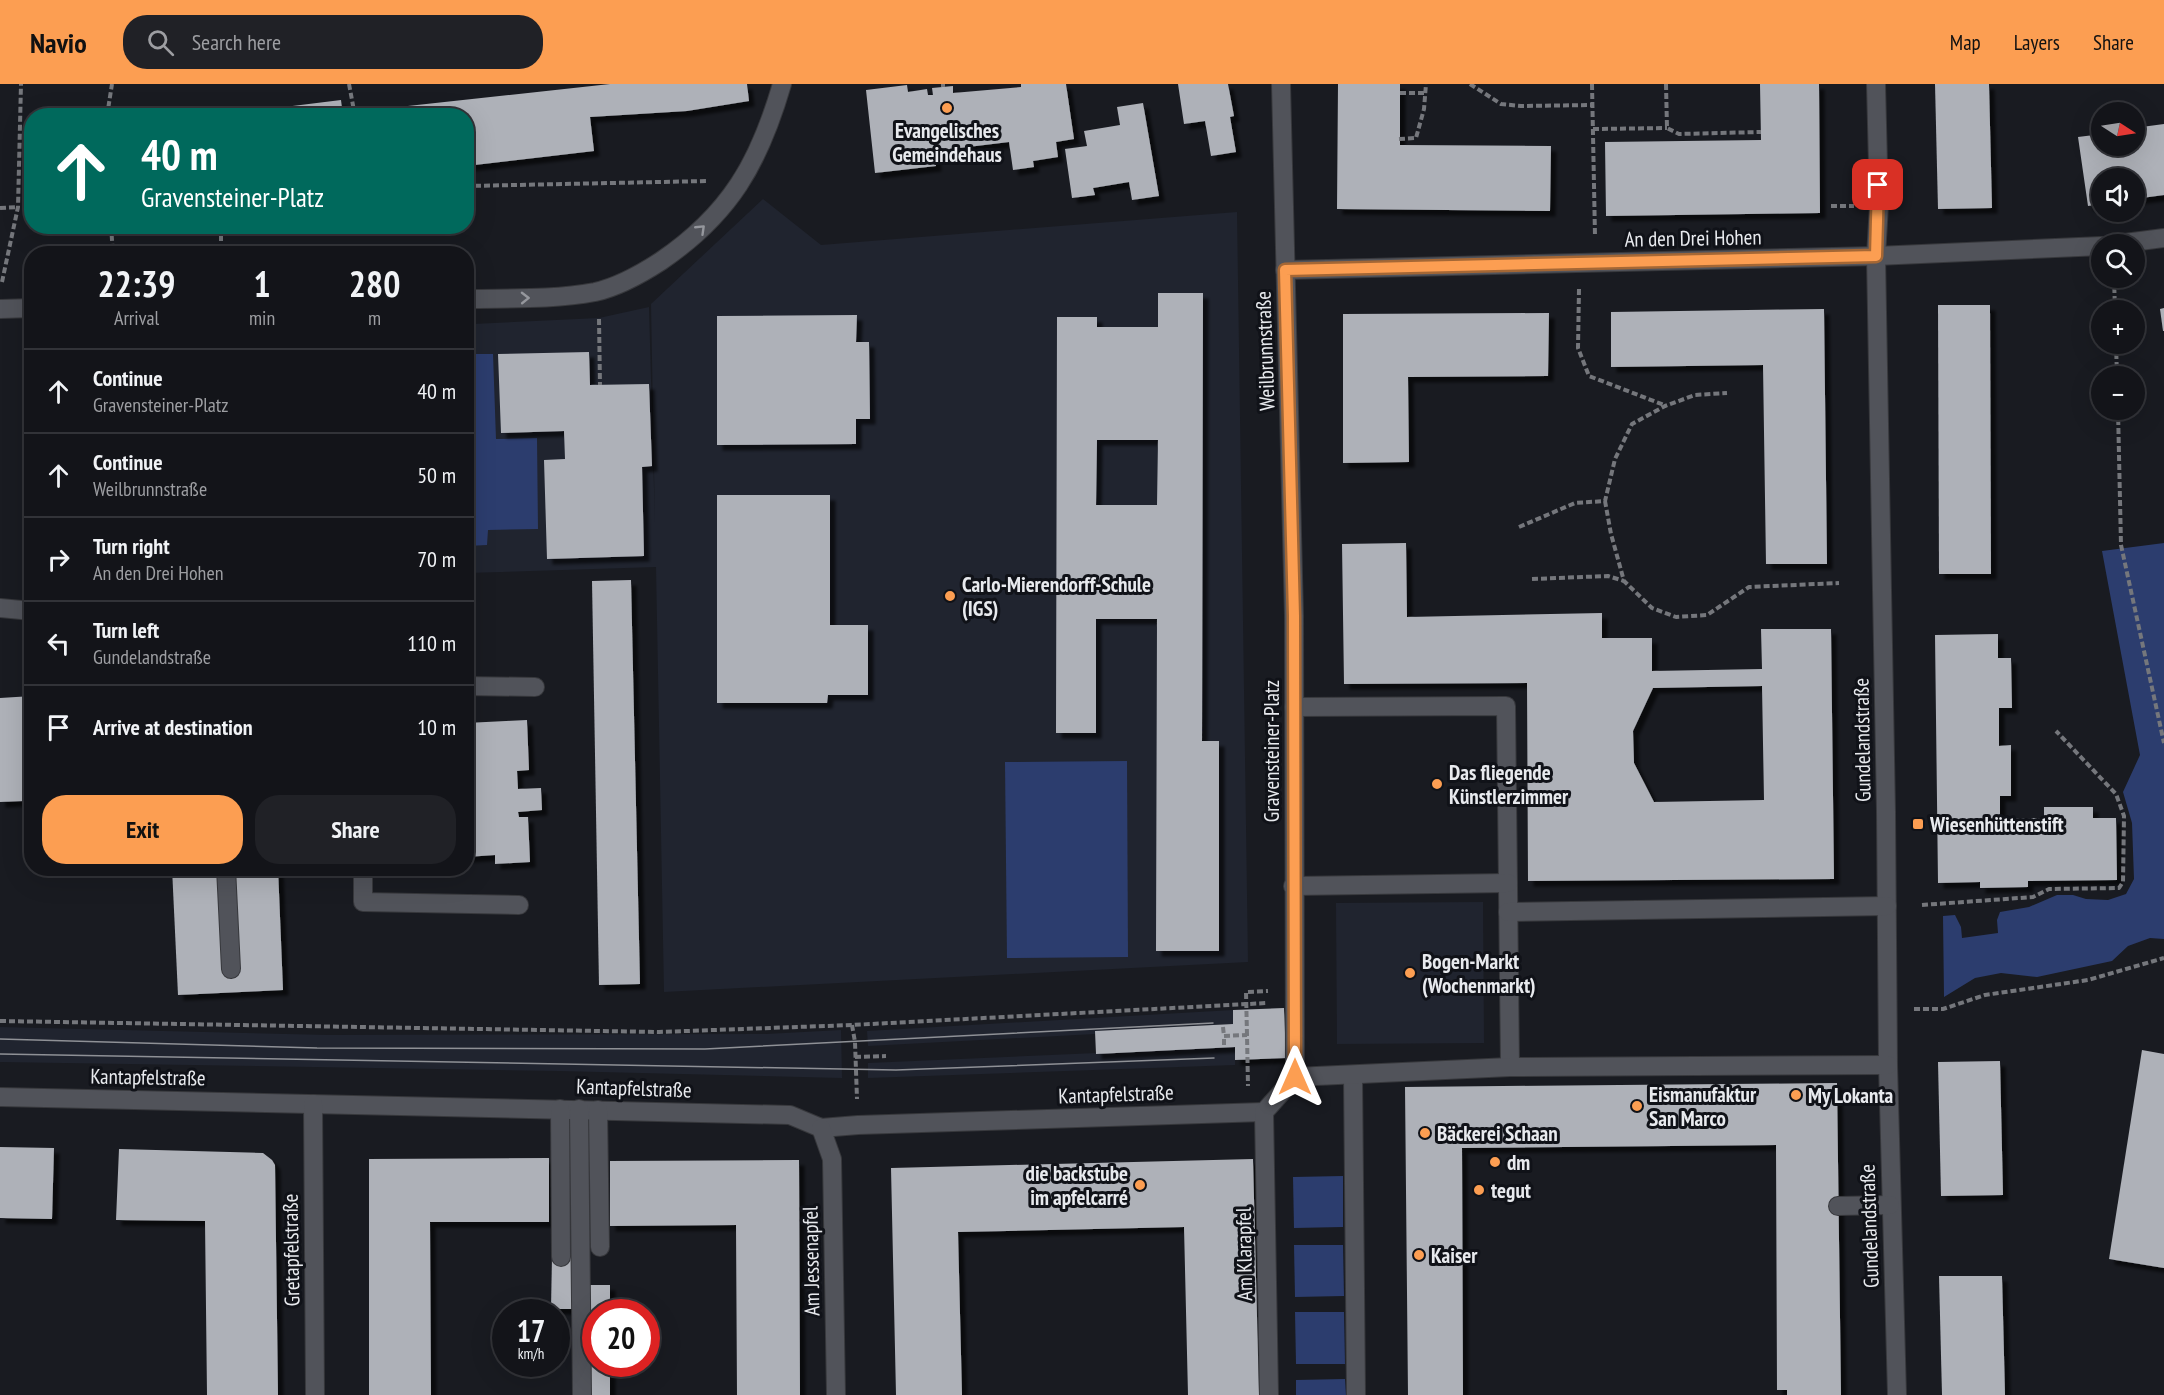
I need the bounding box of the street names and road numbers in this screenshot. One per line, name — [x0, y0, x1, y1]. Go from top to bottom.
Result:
street label: An den Drei Hohen — [1624, 223, 1762, 253]
street label: Weilbrunnstraße — [1249, 291, 1281, 411]
street label: Gundelandstraße — [1847, 678, 1877, 802]
street label: Gravensteiner-Platz — [1258, 680, 1285, 822]
street label: Kantapfelstraße — [90, 1062, 206, 1092]
street label: Kantapfelstraße — [576, 1072, 692, 1104]
street label: Kantapfelstraße — [1058, 1078, 1174, 1110]
street label: Gundelandstraße — [1853, 1164, 1885, 1288]
street label: Gretapfelstraße — [277, 1193, 305, 1307]
street label: Am Jessenapfel — [797, 1206, 825, 1316]
street label: Am Klarapfel — [1230, 1207, 1258, 1301]

